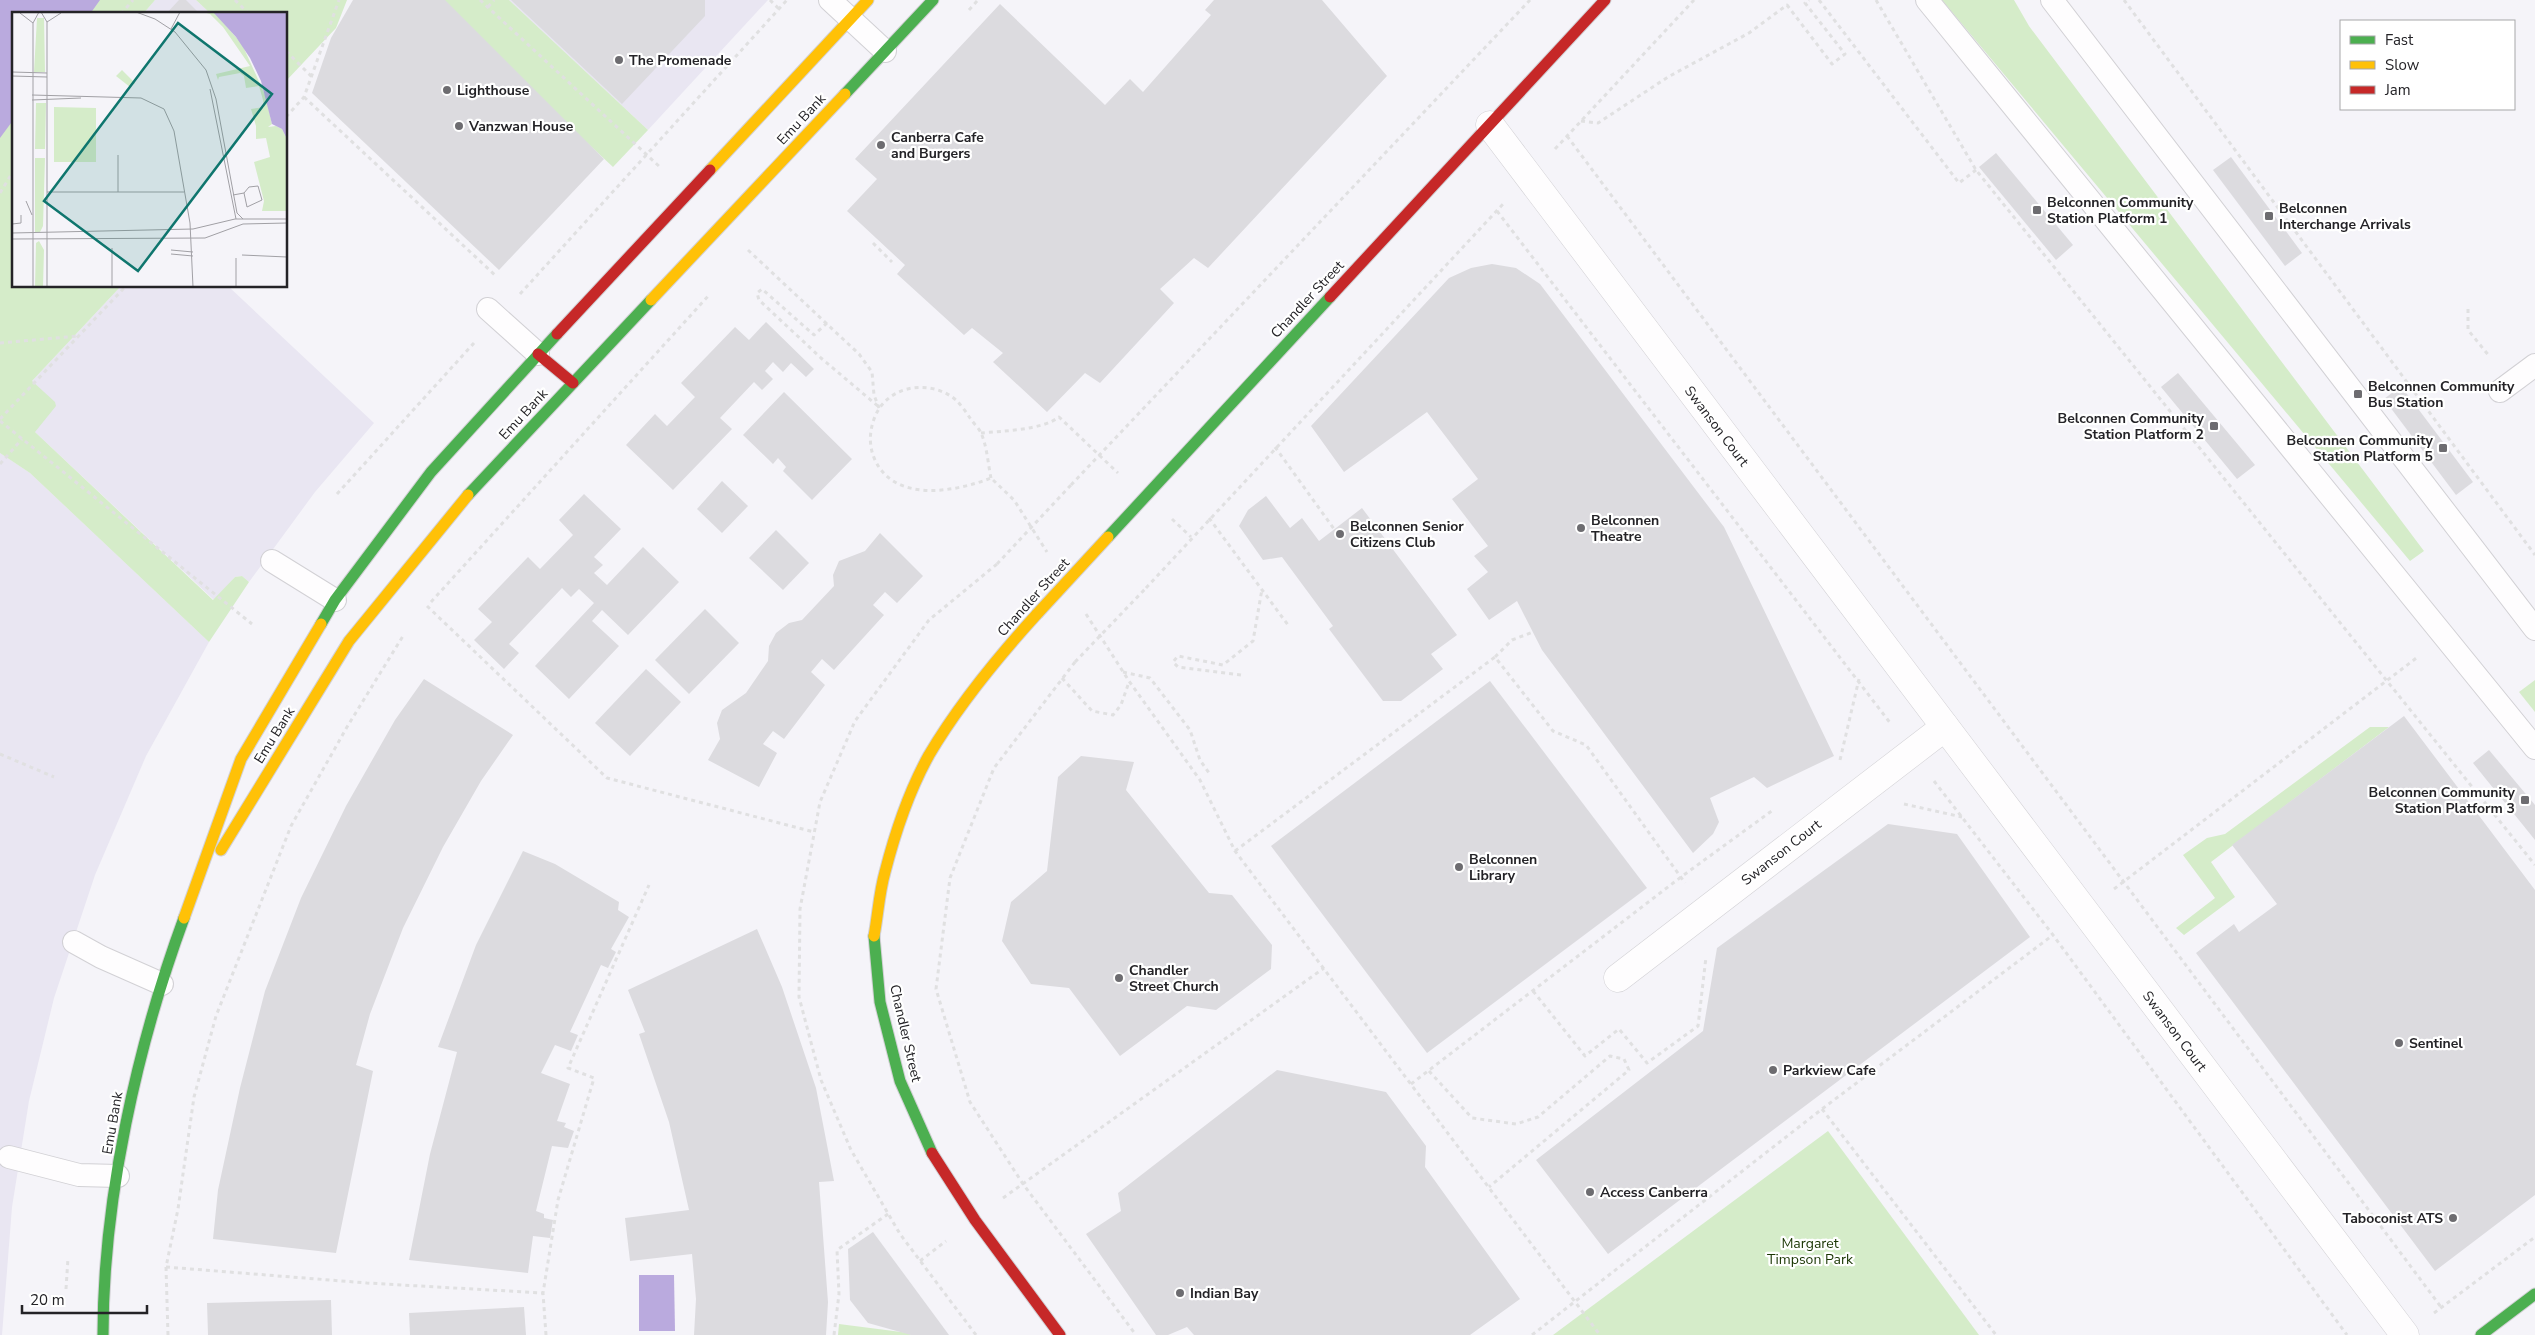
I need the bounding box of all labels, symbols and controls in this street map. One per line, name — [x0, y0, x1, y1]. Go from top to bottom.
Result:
inset map — [12, 12, 288, 288]
legend — [2340, 20, 2515, 110]
text: Fast — [2385, 30, 2414, 50]
place label: The Promenade — [629, 51, 732, 70]
marker: The Promenade — [613, 54, 625, 66]
text: Slow — [2385, 55, 2420, 75]
text: Jam — [2384, 80, 2411, 100]
place label: Lighthouse — [457, 81, 530, 100]
marker: Lighthouse — [441, 84, 453, 96]
street label: Emu Bank — [773, 89, 831, 149]
place label: Vanzwan House — [468, 117, 574, 136]
marker: Vanzwan House — [453, 120, 465, 132]
place label: Canberra Cafe and Burgers — [891, 128, 984, 163]
marker: Canberra Cafe and Burgers — [875, 139, 887, 151]
place label: Belconnen Community Station Platform 1 — [2047, 193, 2194, 228]
place label: Belconnen Interchange Arrivals — [2279, 199, 2411, 234]
marker: Belconnen Community Station Platform 1 — [2031, 204, 2043, 216]
marker: Belconnen Interchange Arrivals — [2263, 210, 2275, 222]
street label: Chandler Street — [1267, 257, 1348, 342]
place label: Belconnen Community Bus Station — [2368, 377, 2515, 412]
street label: Swanson Court — [1680, 382, 1753, 471]
street label: Emu Bank — [495, 384, 553, 444]
marker: Belconnen Community Bus Station — [2352, 388, 2364, 400]
place label: Belconnen Community Station Platform 2 — [2058, 409, 2205, 444]
marker: Belconnen Community Station Platform 2 — [2208, 420, 2220, 432]
place label: Belconnen Community Station Platform 5 — [2287, 431, 2434, 466]
marker: Belconnen Community Station Platform 5 — [2437, 442, 2449, 454]
place label: Belconnen Theatre — [1591, 511, 1659, 546]
place label: Belconnen Senior Citizens Club — [1350, 517, 1464, 552]
marker: Belconnen Theatre — [1575, 522, 1587, 534]
marker: Belconnen Senior Citizens Club — [1334, 528, 1346, 540]
street label: Chandler Street — [993, 554, 1074, 641]
street label: Emu Bank — [250, 702, 300, 767]
place label: Belconnen Community Station Platform 3 — [2369, 783, 2516, 818]
marker: Belconnen Community Station Platform 3 — [2519, 794, 2531, 806]
street label: Swanson Court — [1737, 815, 1825, 890]
place label: Belconnen Library — [1469, 850, 1537, 885]
marker: Belconnen Library — [1453, 861, 1465, 873]
place label: Chandler Street Church — [1129, 961, 1219, 996]
marker: Chandler Street Church — [1113, 972, 1125, 984]
street label: Chandler Street — [885, 983, 926, 1084]
street label: Swanson Court — [2138, 987, 2211, 1076]
place label: Sentinel — [2409, 1034, 2463, 1053]
marker: Sentinel — [2393, 1037, 2405, 1049]
place label: Parkview Cafe — [1783, 1061, 1876, 1080]
marker: Parkview Cafe — [1767, 1064, 1779, 1076]
street label: Emu Bank — [98, 1089, 128, 1156]
place label: Access Canberra — [1600, 1183, 1708, 1202]
marker: Access Canberra — [1584, 1186, 1596, 1198]
place label: Taboconist ATS — [2343, 1209, 2443, 1228]
marker: Taboconist ATS — [2447, 1212, 2459, 1224]
park label: Margaret Timpson Park — [1767, 1234, 1854, 1269]
scale bar — [22, 1282, 148, 1314]
place label: Indian Bay — [1190, 1284, 1259, 1303]
marker: Indian Bay — [1174, 1287, 1186, 1299]
text: 20 m — [30, 1290, 65, 1310]

